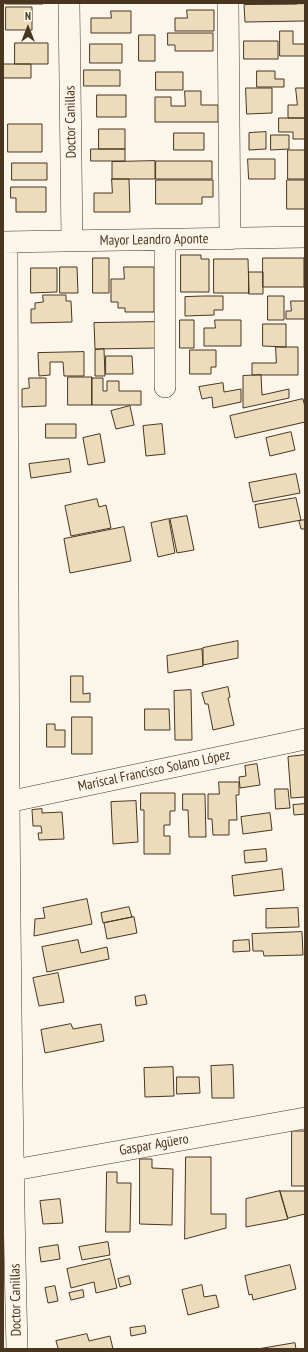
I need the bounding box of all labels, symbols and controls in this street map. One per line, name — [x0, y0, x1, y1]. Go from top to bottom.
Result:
north arrow — [8, 8, 48, 48]
text: N — [25, 9, 31, 23]
street label: Doctor Canillas — [62, 85, 80, 159]
street label: Mayor Leandro Aponte — [100, 231, 208, 249]
street label: Mariscal Francisco Solano López — [76, 747, 232, 795]
street label: Gaspar Agüero — [118, 1131, 190, 1159]
street label: Doctor Canillas — [7, 1263, 25, 1337]

